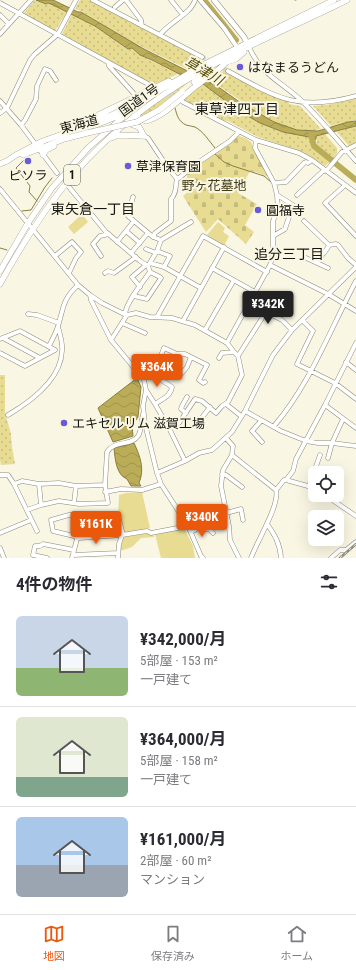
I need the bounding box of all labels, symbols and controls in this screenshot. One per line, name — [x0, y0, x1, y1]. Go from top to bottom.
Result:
water label: 草津川 — [182, 54, 228, 89]
place label: はなまるうどん — [248, 60, 339, 75]
marker: はなまるうどん — [235, 62, 245, 72]
street label: 国道1号 — [116, 81, 162, 119]
district label: 東草津四丁目 — [195, 101, 279, 117]
street label: 東海道 — [58, 112, 100, 136]
marker: ピソラ — [23, 156, 33, 166]
place label: 草津保育園 — [136, 159, 201, 174]
marker: 草津保育園 — [123, 161, 133, 171]
road number: 1 — [64, 165, 80, 185]
place label: ピソラ — [8, 168, 48, 183]
park label: 野ヶ花墓地 — [181, 178, 247, 193]
district label: 東矢倉一丁目 — [51, 201, 135, 217]
place label: 圓福寺 — [266, 203, 305, 218]
marker: 圓福寺 — [253, 205, 263, 215]
district label: 追分三丁目 — [254, 246, 324, 262]
pin: ¥342K — [240, 291, 296, 325]
text: ¥342K — [251, 296, 285, 311]
pin: ¥364K — [129, 354, 185, 388]
text: ¥364K — [140, 359, 174, 374]
place label: エキセルリム 滋賀工場 — [72, 416, 205, 431]
marker: エキセルリム 滋賀工場 — [59, 418, 69, 428]
map controls — [308, 466, 344, 546]
button: locate — [308, 466, 344, 502]
pin: ¥340K — [174, 504, 230, 538]
text: ¥340K — [185, 509, 219, 524]
button: layers — [308, 510, 344, 546]
pin: ¥161K — [68, 511, 124, 545]
text: ¥161K — [79, 516, 113, 531]
icon: filters — [318, 571, 340, 593]
text: 4件の物件 — [16, 574, 93, 594]
text: ¥342,000/月 — [140, 629, 226, 649]
icon: home — [48, 632, 96, 680]
text: 5部屋 · 153 m² — [140, 653, 218, 668]
text: 一戸建て — [140, 672, 192, 687]
text: ¥364,000/月 — [140, 729, 226, 749]
icon: home — [48, 733, 96, 781]
text: 5部屋 · 158 m² — [140, 753, 218, 768]
text: 一戸建て — [140, 772, 192, 787]
text: ¥161,000/月 — [140, 829, 226, 849]
icon: home — [48, 833, 96, 881]
text: 2部屋 · 60 m² — [140, 853, 211, 868]
text: マンション — [140, 872, 205, 887]
tab: 地図 — [43, 923, 65, 963]
tab: 保存済み — [151, 923, 195, 963]
tab: ホーム — [280, 923, 313, 963]

